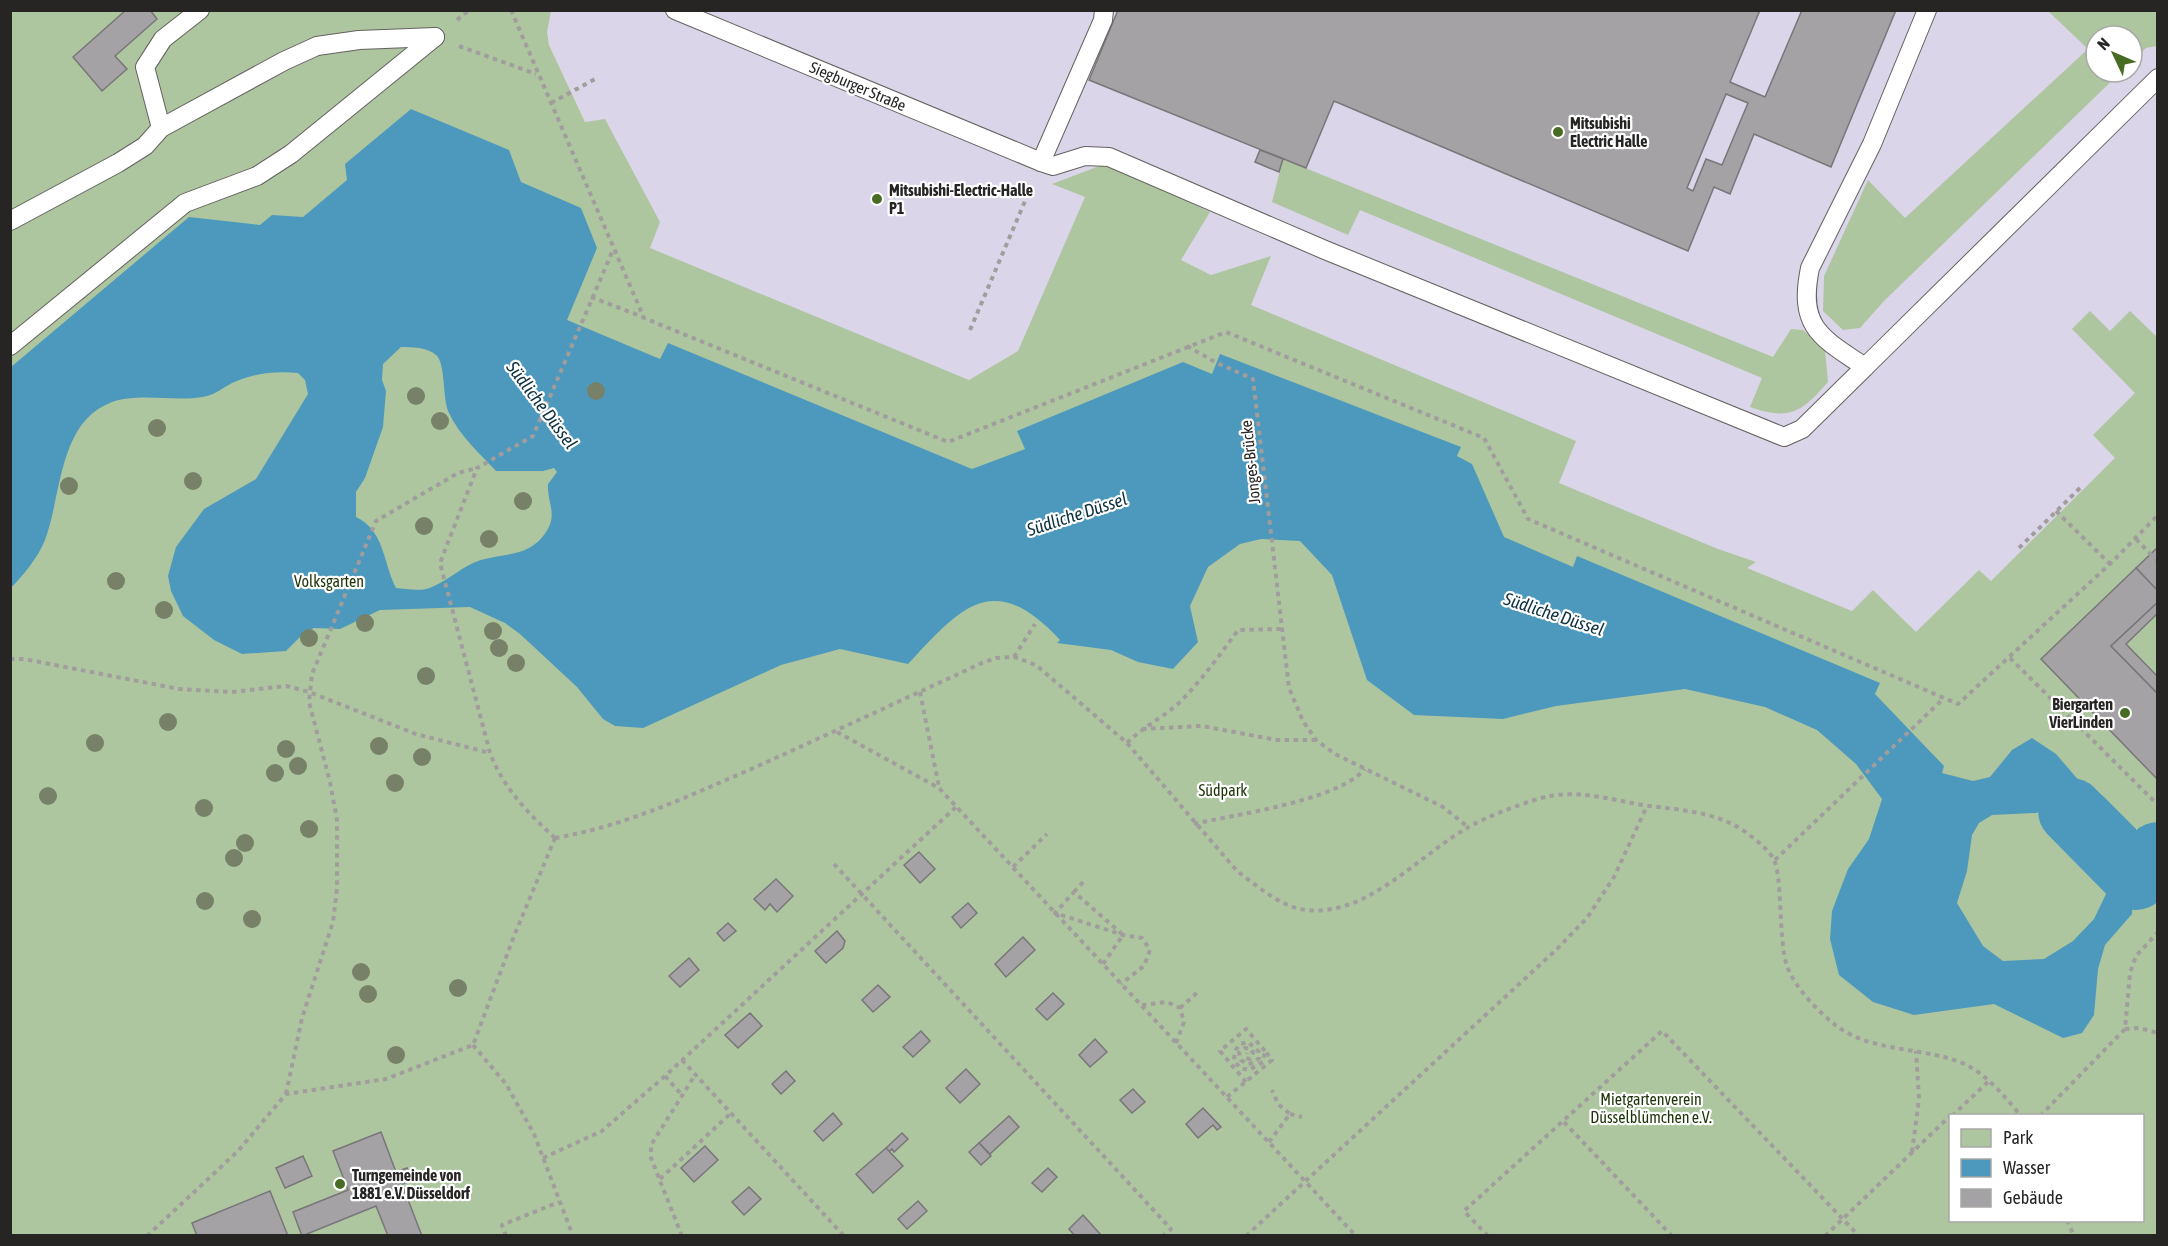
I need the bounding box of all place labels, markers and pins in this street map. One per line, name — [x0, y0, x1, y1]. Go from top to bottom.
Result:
place label: Mitsubishi Electric Halle — [1570, 114, 1647, 150]
marker: Mitsubishi Electric Halle — [1551, 125, 1565, 139]
place label: Mitsubishi-Electric-Halle P1 — [889, 181, 1033, 217]
marker: Mitsubishi-Electric-Halle P1 — [870, 192, 884, 206]
place label: Biergarten VierLinden — [2048, 695, 2113, 731]
marker: Biergarten VierLinden — [2118, 706, 2132, 720]
place label: Turngemeinde von 1881 e.V. Düsseldorf — [352, 1166, 471, 1202]
marker: Turngemeinde von 1881 e.V. Düsseldorf — [333, 1177, 347, 1191]

